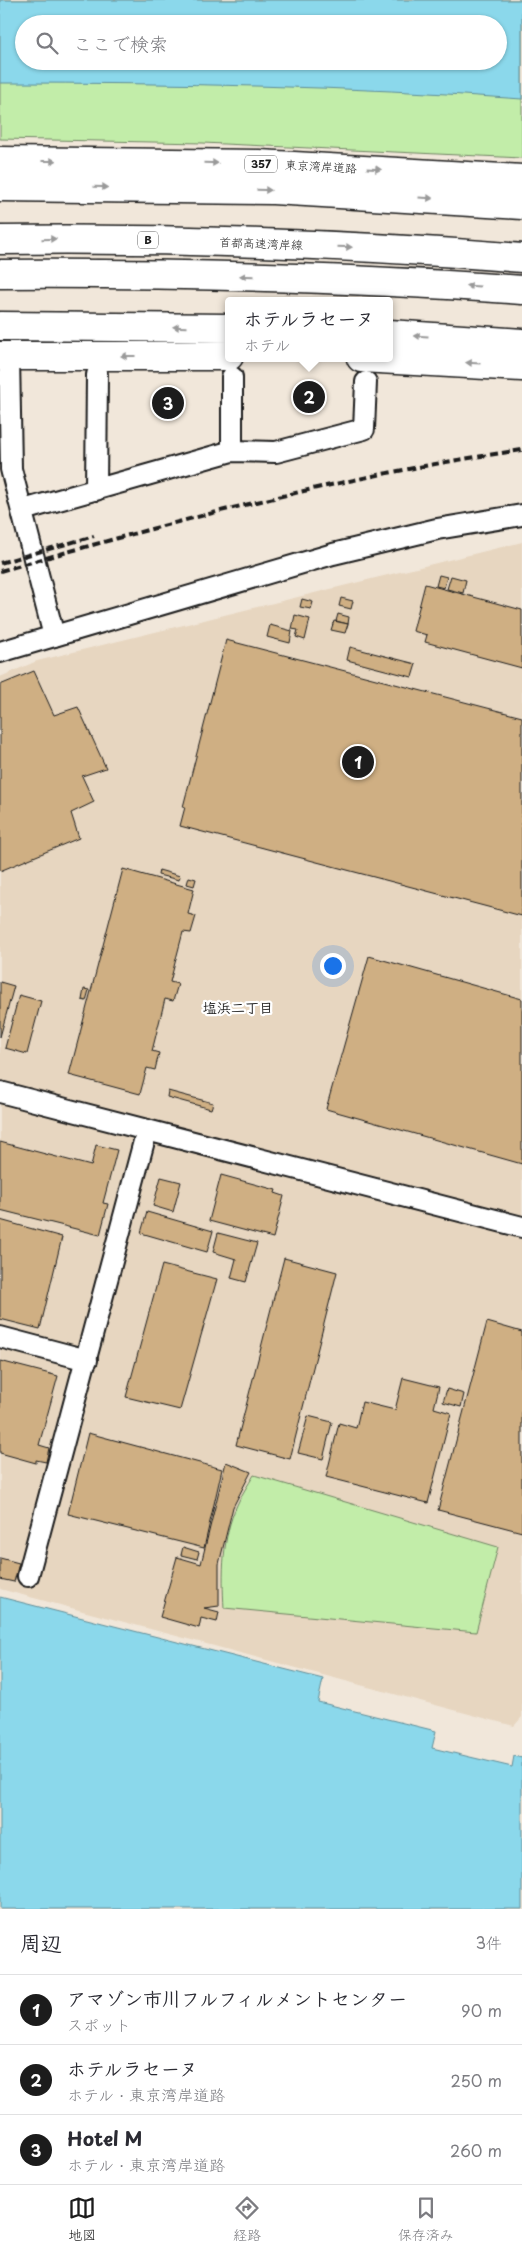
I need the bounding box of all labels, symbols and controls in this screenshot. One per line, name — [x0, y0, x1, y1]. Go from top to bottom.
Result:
search box — [15, 15, 507, 70]
icon: search — [33, 29, 61, 57]
text: ここで検索 — [73, 29, 168, 57]
street label: 東京湾岸道路 — [285, 155, 357, 177]
road number: 357 — [245, 156, 277, 172]
one-way arrow — [41, 157, 57, 165]
one-way arrow — [203, 159, 219, 167]
one-way arrow — [366, 165, 382, 173]
one-way arrow — [93, 183, 109, 191]
one-way arrow — [256, 186, 272, 194]
one-way arrow — [418, 195, 434, 203]
road number: B — [138, 232, 158, 248]
street label: 首都高速湾岸線 — [219, 233, 303, 253]
one-way arrow — [41, 235, 57, 243]
one-way arrow — [337, 243, 353, 251]
one-way arrow — [238, 272, 254, 280]
one-way arrow — [465, 282, 481, 290]
popup — [225, 297, 393, 362]
text: ホテルラセーヌ — [243, 304, 375, 332]
one-way arrow — [172, 323, 188, 331]
text: ホテル — [243, 332, 291, 356]
one-way arrow — [413, 332, 429, 340]
one-way arrow — [120, 352, 136, 360]
one-way arrow — [465, 359, 481, 367]
pin: 2 — [293, 378, 325, 416]
pin: 3 — [152, 384, 184, 422]
pin: 1 — [342, 743, 374, 781]
your location — [320, 953, 346, 979]
district label: 塩浜二丁目 — [203, 997, 273, 1018]
text: 周辺 — [20, 1926, 62, 1958]
text: 3件 — [475, 1930, 502, 1954]
text: アマゾン市川フルフィルメントセンター — [67, 1984, 407, 2012]
text: 1 — [32, 1998, 40, 2022]
text: 90 m — [461, 1998, 502, 2022]
text: スポット — [67, 2012, 131, 2036]
text: ホテルラセーヌ — [67, 2054, 198, 2082]
text: 2 — [30, 2068, 42, 2092]
text: 250 m — [451, 2068, 502, 2092]
text: ホテル · 東京湾岸道路 — [67, 2082, 225, 2106]
text: Hotel M — [67, 2124, 142, 2152]
text: 3 — [31, 2138, 41, 2162]
text: 260 m — [450, 2138, 502, 2162]
text: ホテル · 東京湾岸道路 — [67, 2152, 225, 2176]
tab: 地図 — [68, 2194, 96, 2245]
tab: 経路 — [233, 2194, 261, 2245]
tab: 保存済み — [398, 2194, 454, 2245]

